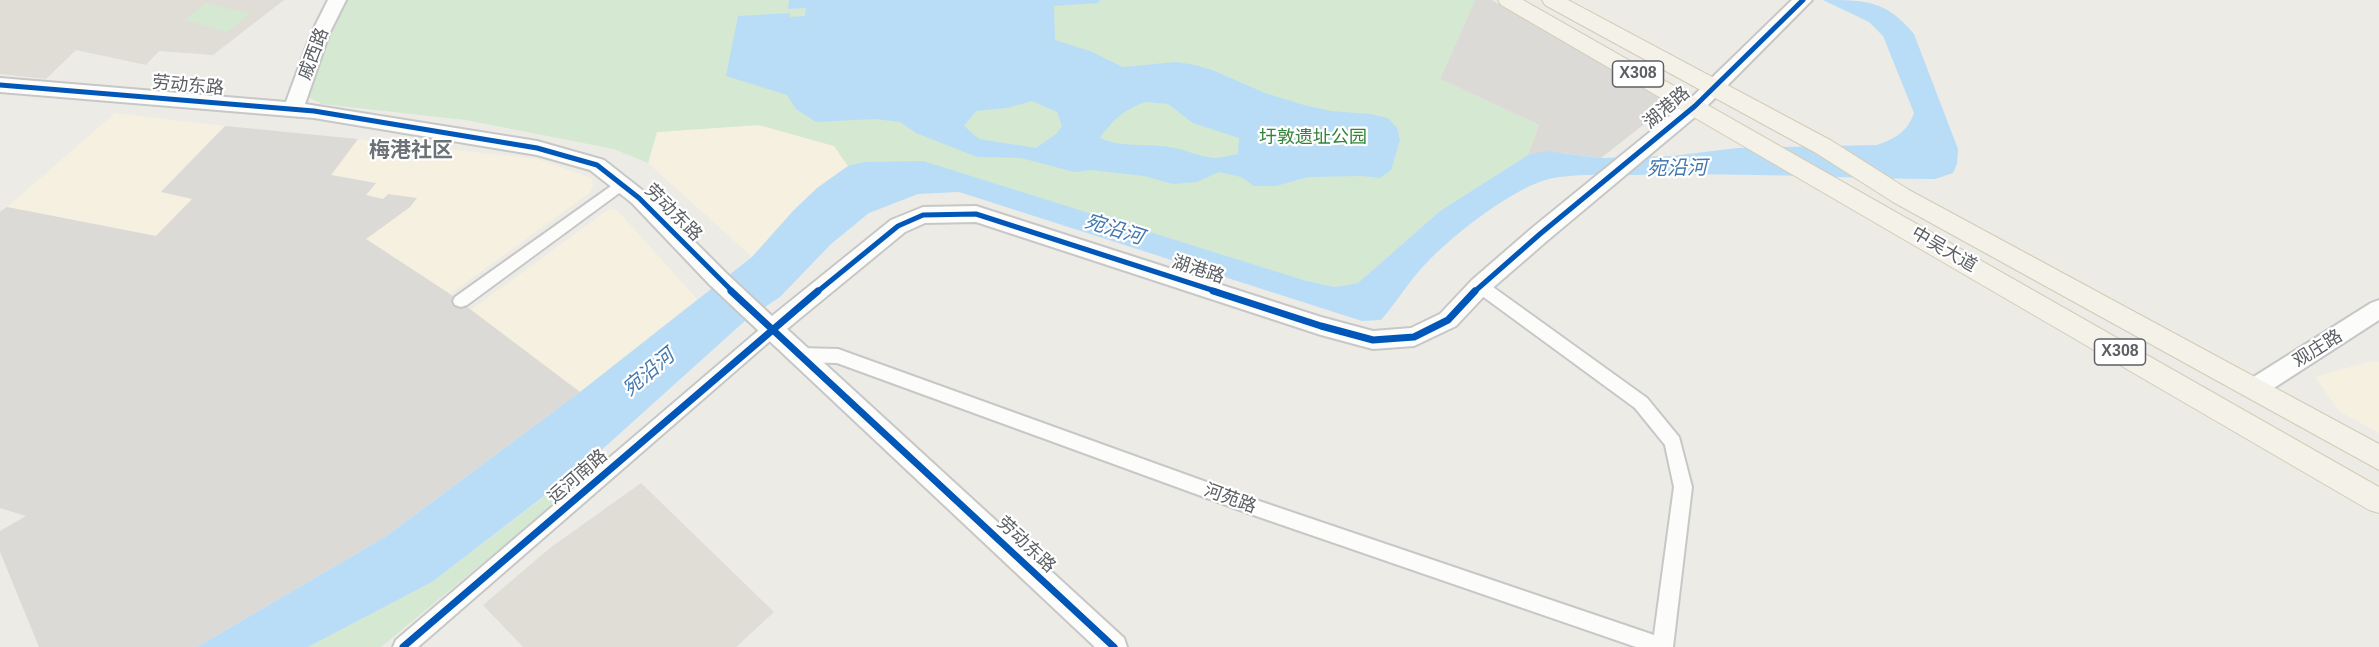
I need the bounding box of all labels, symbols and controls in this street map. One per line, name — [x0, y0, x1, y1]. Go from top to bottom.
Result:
street label: 戚西路 — [294, 25, 334, 83]
road number: X308 — [1612, 61, 1664, 87]
street label: 劳动东路 — [151, 72, 225, 100]
street label: 湖港路 — [1639, 82, 1695, 134]
park label: 圩敦遗址公园 — [1259, 127, 1367, 149]
district label: 梅港社区 — [369, 138, 453, 164]
water label: 宛沿河 — [1647, 156, 1707, 182]
street label: 劳动东路 — [640, 180, 706, 246]
water label: 宛沿河 — [1082, 210, 1146, 250]
street label: 中吴大道 — [1907, 223, 1981, 277]
street label: 湖港路 — [1169, 251, 1227, 289]
street label: 观庄路 — [2289, 326, 2347, 372]
road number: X308 — [2094, 339, 2146, 365]
water label: 宛沿河 — [618, 345, 680, 401]
street label: 运河南路 — [544, 445, 612, 509]
street label: 河苑路 — [1201, 480, 1259, 518]
street label: 劳动东路 — [992, 513, 1060, 577]

